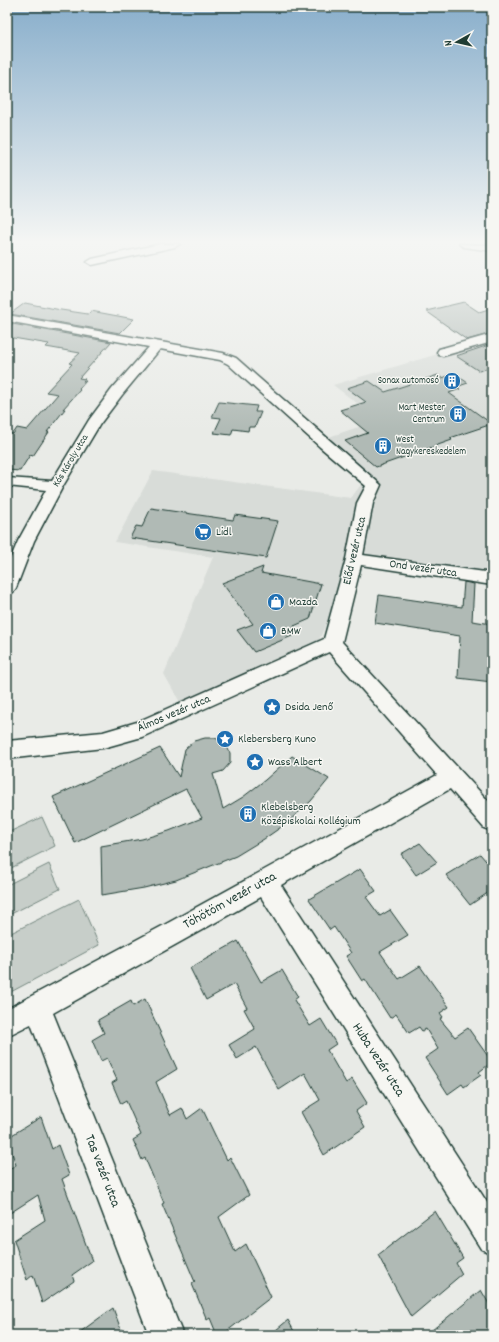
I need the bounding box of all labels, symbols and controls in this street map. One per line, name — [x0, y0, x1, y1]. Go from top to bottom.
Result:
north arrow — [437, 22, 477, 62]
text: N — [441, 39, 457, 47]
building icon: Sonax automosó — [442, 371, 462, 391]
place label: Sonax automosó — [378, 374, 440, 388]
place label: Mart Mester Centrum — [398, 401, 445, 427]
building icon: Mart Mester Centrum — [448, 404, 468, 424]
street label: Kós Károly utca — [50, 432, 92, 490]
place label: West Nagykereskedelem — [396, 433, 466, 459]
building icon: West Nagykereskedelem — [373, 436, 393, 456]
street label: Előd vezér utca — [339, 515, 371, 587]
supermarket icon: Lidl — [193, 522, 213, 542]
place label: Lidl — [216, 524, 232, 541]
street label: Ond vezér utca — [388, 556, 458, 582]
shop icon: Mazda — [266, 592, 286, 612]
place label: Mazda — [289, 594, 318, 611]
shop icon: BMW — [258, 621, 278, 641]
place label: BMW — [281, 623, 301, 640]
street label: Álmos vezér utca — [135, 691, 213, 737]
place icon: Dsida Jenő — [262, 697, 282, 717]
place label: Dsida Jenő — [285, 699, 334, 716]
place icon: Klebersberg Kuno — [215, 729, 235, 749]
place label: Klebersberg Kuno — [238, 731, 316, 748]
place icon: Wass Albert — [245, 752, 265, 772]
place label: Wass Albert — [268, 754, 323, 771]
place label: Klebelsberg Középiskolai Kollégium — [261, 799, 361, 830]
building icon: Klebelsberg Középiskolai Kollégium — [238, 804, 258, 824]
street label: Töhötöm vezér utca — [180, 867, 281, 935]
street label: Huba vezér utca — [347, 1019, 410, 1101]
street label: Tas vezér utca — [79, 1132, 125, 1211]

